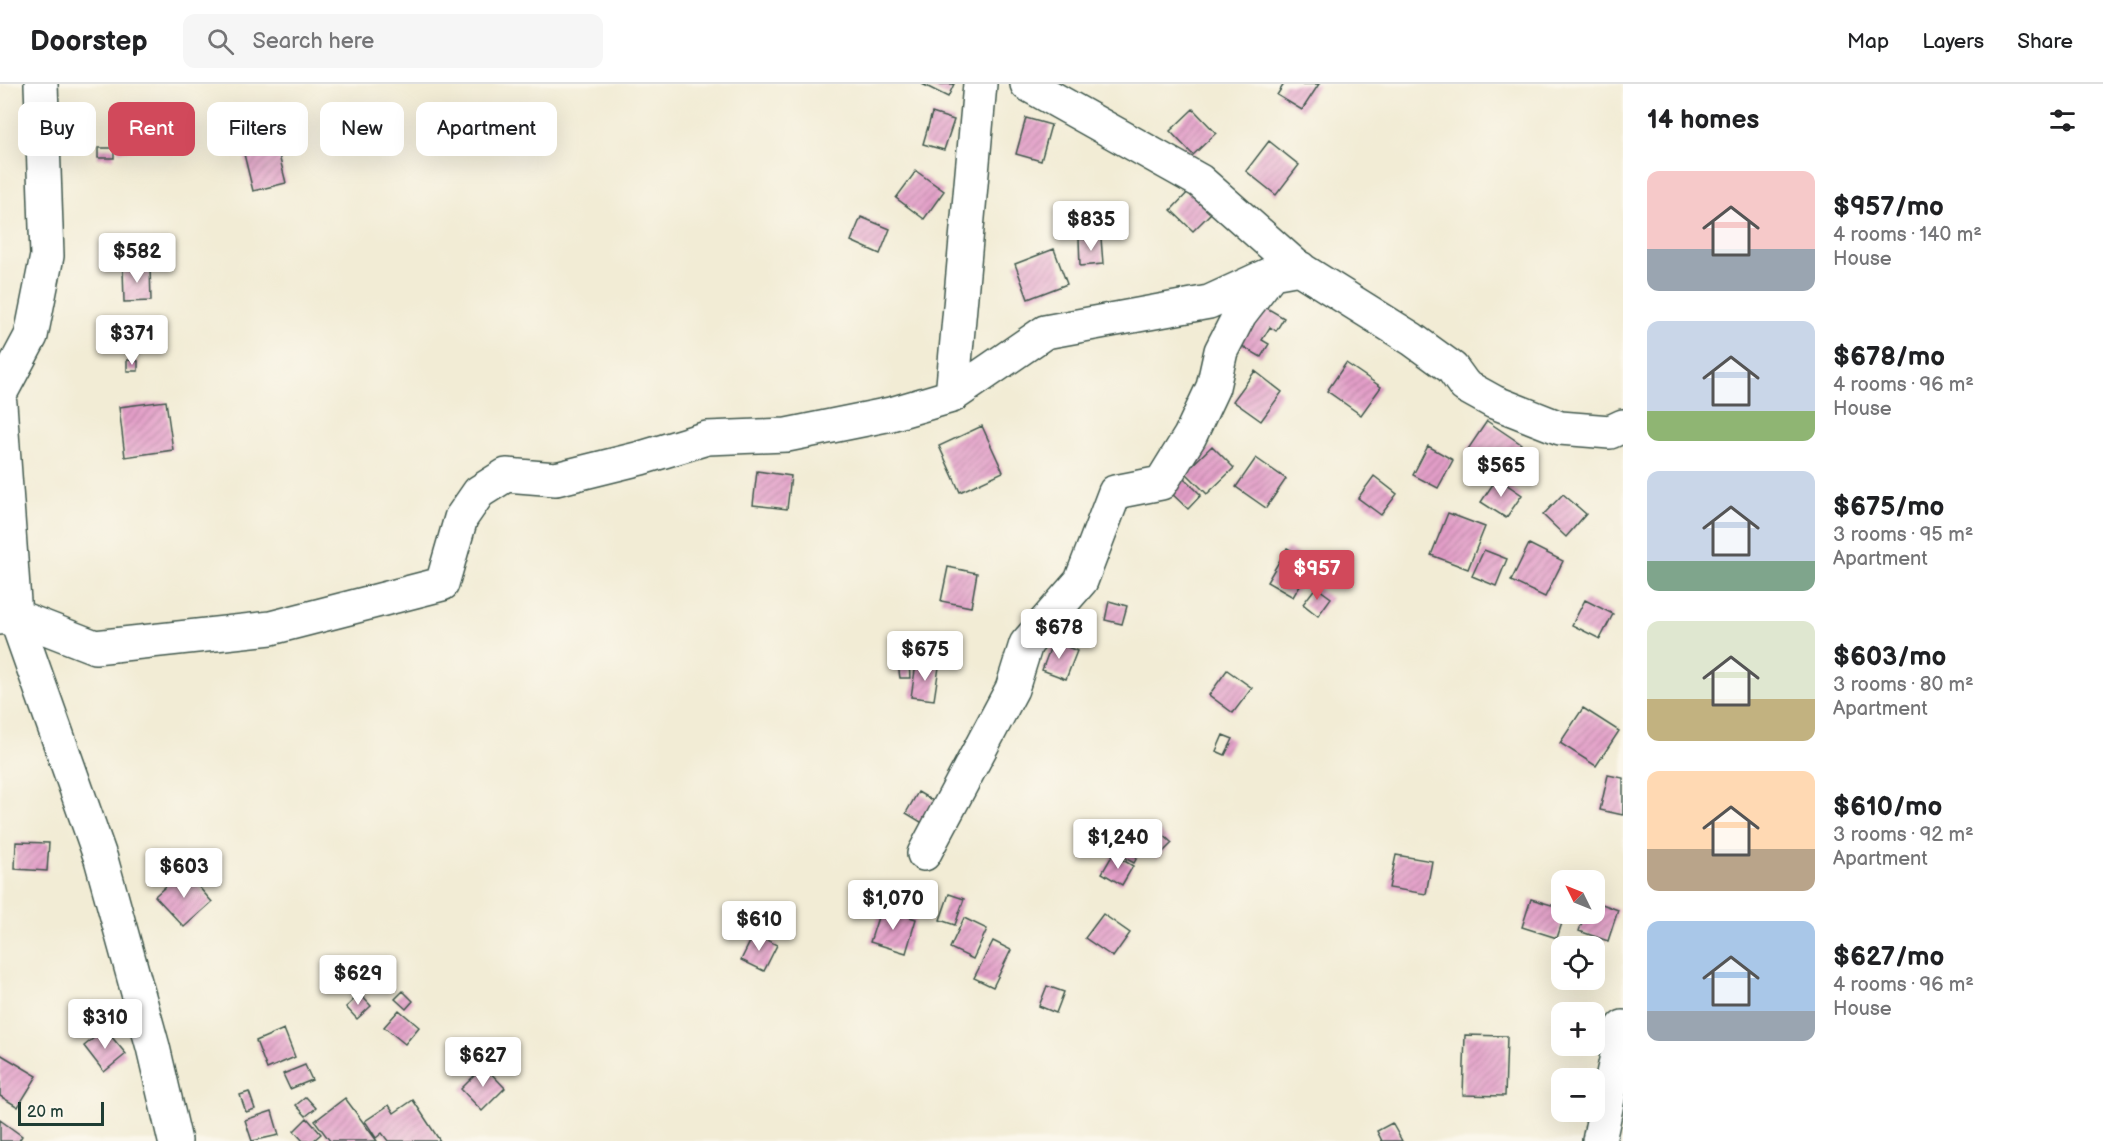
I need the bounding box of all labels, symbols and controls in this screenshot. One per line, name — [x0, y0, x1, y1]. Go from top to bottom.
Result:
search box — [183, 14, 603, 68]
text: Doorstep — [30, 25, 147, 58]
icon: search — [204, 25, 237, 58]
text: Search here — [252, 28, 374, 55]
text: Map — [1847, 29, 1889, 54]
text: Layers — [1922, 29, 1984, 54]
text: Share — [2017, 29, 2073, 54]
chip: Buy — [18, 102, 96, 156]
chip: Rent — [108, 102, 195, 156]
chip: Filters — [207, 102, 308, 156]
chip: New — [320, 102, 404, 156]
chip: Apartment — [416, 102, 557, 156]
icon: filters — [2046, 104, 2079, 137]
text: 14 homes — [1647, 105, 1759, 136]
text: $957/mo — [1833, 192, 1944, 223]
icon: home — [1695, 195, 1767, 267]
pin: $835 — [1055, 201, 1127, 252]
text: $835 — [1067, 208, 1115, 232]
text: 4 rooms · 140 m² — [1833, 223, 1982, 247]
pin: $582 — [101, 233, 173, 284]
text: $582 — [113, 240, 161, 264]
text: House — [1833, 247, 1892, 271]
pin: $371 — [96, 315, 168, 366]
text: $371 — [110, 322, 154, 346]
text: $678/mo — [1833, 342, 1945, 373]
icon: home — [1695, 345, 1767, 417]
text: 4 rooms · 96 m² — [1833, 373, 1974, 397]
text: House — [1833, 397, 1892, 421]
pin: $565 — [1465, 447, 1537, 498]
text: $565 — [1477, 454, 1525, 478]
text: $675/mo — [1833, 492, 1944, 523]
icon: home — [1695, 495, 1767, 567]
text: 3 rooms · 95 m² — [1833, 523, 1973, 547]
text: Apartment — [1833, 547, 1928, 571]
pin: $957 — [1281, 550, 1353, 601]
text: $957 — [1293, 557, 1341, 581]
pin: $678 — [1023, 609, 1095, 660]
text: $678 — [1035, 616, 1083, 640]
pin: $675 — [889, 631, 961, 682]
text: $675 — [901, 638, 949, 662]
text: $603/mo — [1833, 642, 1946, 673]
icon: home — [1695, 645, 1767, 717]
text: 3 rooms · 80 m² — [1833, 673, 1974, 697]
text: Apartment — [1833, 697, 1928, 721]
text: $610/mo — [1833, 792, 1942, 823]
icon: home — [1695, 795, 1767, 867]
pin: $1,240 — [1069, 819, 1167, 870]
text: 3 rooms · 92 m² — [1833, 823, 1974, 847]
text: $1,240 — [1087, 826, 1149, 850]
text: Apartment — [1833, 847, 1928, 871]
pin: $603 — [148, 848, 220, 899]
text: $603 — [159, 855, 209, 879]
north arrow — [1551, 870, 1605, 924]
map controls — [1551, 870, 1605, 1122]
pin: $1,070 — [844, 880, 942, 931]
text: $1,070 — [862, 887, 924, 911]
pin: $610 — [723, 901, 795, 952]
text: $610 — [736, 908, 782, 932]
button: locate — [1551, 936, 1605, 990]
text: $627/mo — [1833, 942, 1944, 973]
icon: home — [1695, 945, 1767, 1017]
pin: $629 — [322, 955, 394, 1006]
text: $629 — [334, 962, 383, 986]
text: 4 rooms · 96 m² — [1833, 973, 1974, 997]
text: House — [1833, 997, 1892, 1021]
pin: $310 — [69, 999, 141, 1050]
button: + — [1551, 1002, 1605, 1056]
text: $310 — [82, 1006, 128, 1030]
pin: $627 — [447, 1037, 519, 1088]
text: $627 — [459, 1044, 507, 1068]
button: − — [1551, 1068, 1605, 1122]
scale bar — [18, 1099, 104, 1126]
text: 20 m — [27, 1103, 63, 1122]

